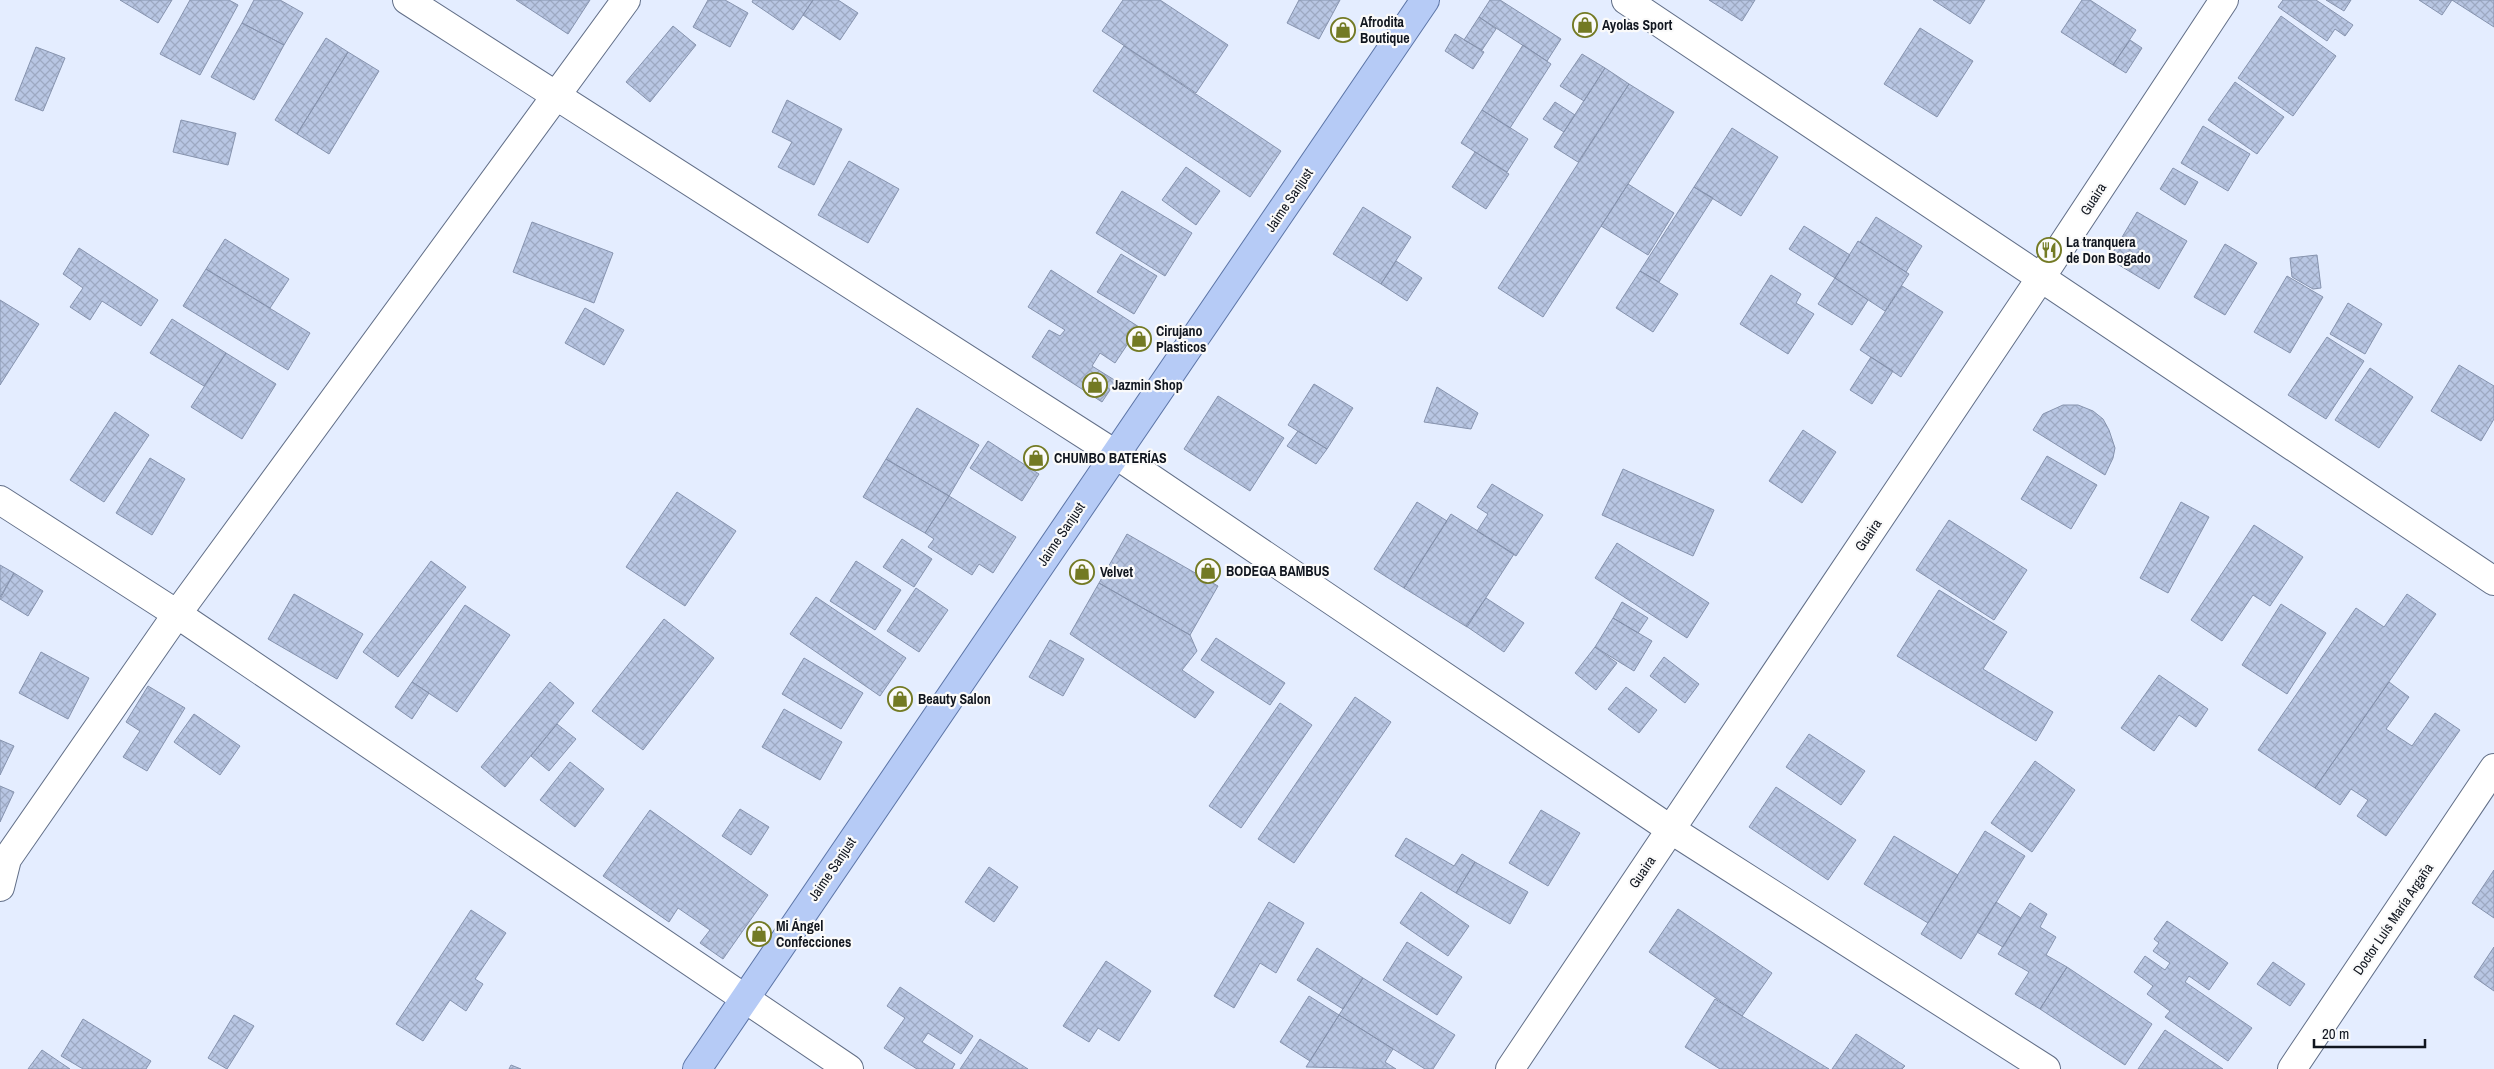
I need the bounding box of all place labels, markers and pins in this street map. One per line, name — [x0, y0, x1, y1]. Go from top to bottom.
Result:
shop icon: Ayolas Sport — [1572, 12, 1598, 38]
place label: Afrodita Boutique — [1360, 13, 1410, 47]
place label: Ayolas Sport — [1602, 16, 1673, 34]
shop icon: Afrodita Boutique — [1330, 17, 1356, 43]
place label: La tranquera de Don Bogado — [2066, 233, 2151, 267]
restaurant icon: La tranquera de Don Bogado — [2036, 237, 2062, 263]
place label: Cirujano Plasticos — [1156, 322, 1206, 356]
shop icon: Cirujano Plasticos — [1126, 326, 1152, 352]
shop icon: Jazmin Shop — [1082, 372, 1108, 398]
place label: Jazmin Shop — [1112, 376, 1183, 394]
shop icon: CHUMBO BATERÍAS — [1023, 445, 1049, 471]
place label: CHUMBO BATERÍAS — [1054, 449, 1167, 467]
shop icon: BODEGA BAMBUS — [1195, 558, 1221, 584]
shop icon: Velvet — [1069, 559, 1095, 585]
place label: BODEGA BAMBUS — [1226, 562, 1330, 580]
place label: Velvet — [1100, 563, 1133, 581]
shop icon: Beauty Salon — [887, 686, 913, 712]
place label: Beauty Salon — [918, 690, 991, 708]
place label: Mi Ángel Confecciones — [776, 917, 851, 951]
shop icon: Mi Ángel Confecciones — [746, 921, 772, 947]

